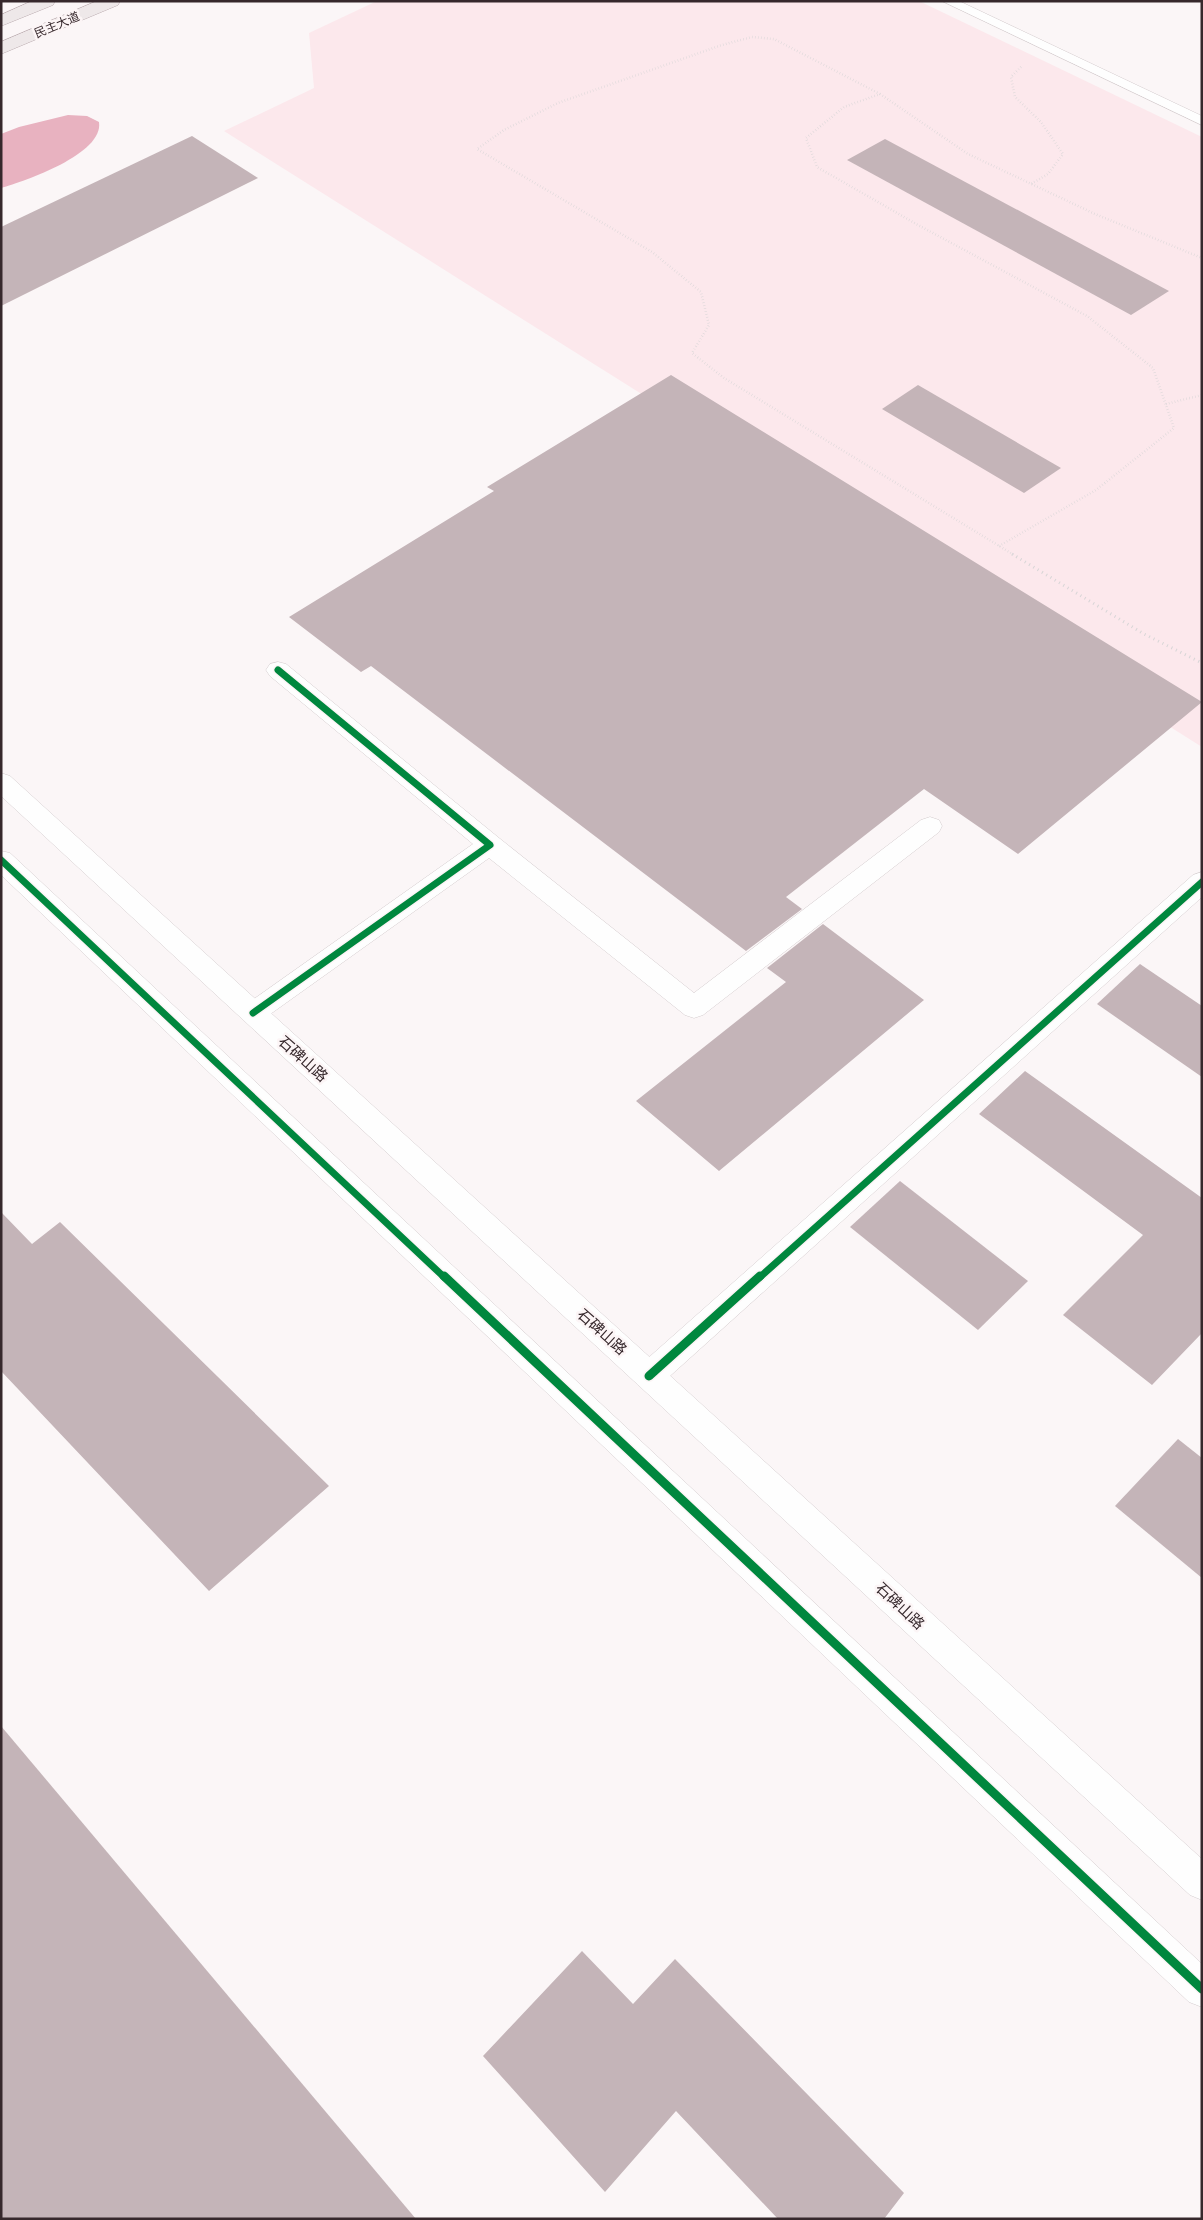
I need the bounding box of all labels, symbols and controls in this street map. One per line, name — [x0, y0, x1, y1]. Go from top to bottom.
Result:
street label: 民主大道 — [32, 9, 82, 41]
street label: 石碑山路 — [275, 1032, 331, 1086]
street label: 石碑山路 — [574, 1305, 630, 1359]
street label: 石碑山路 — [872, 1579, 928, 1633]

